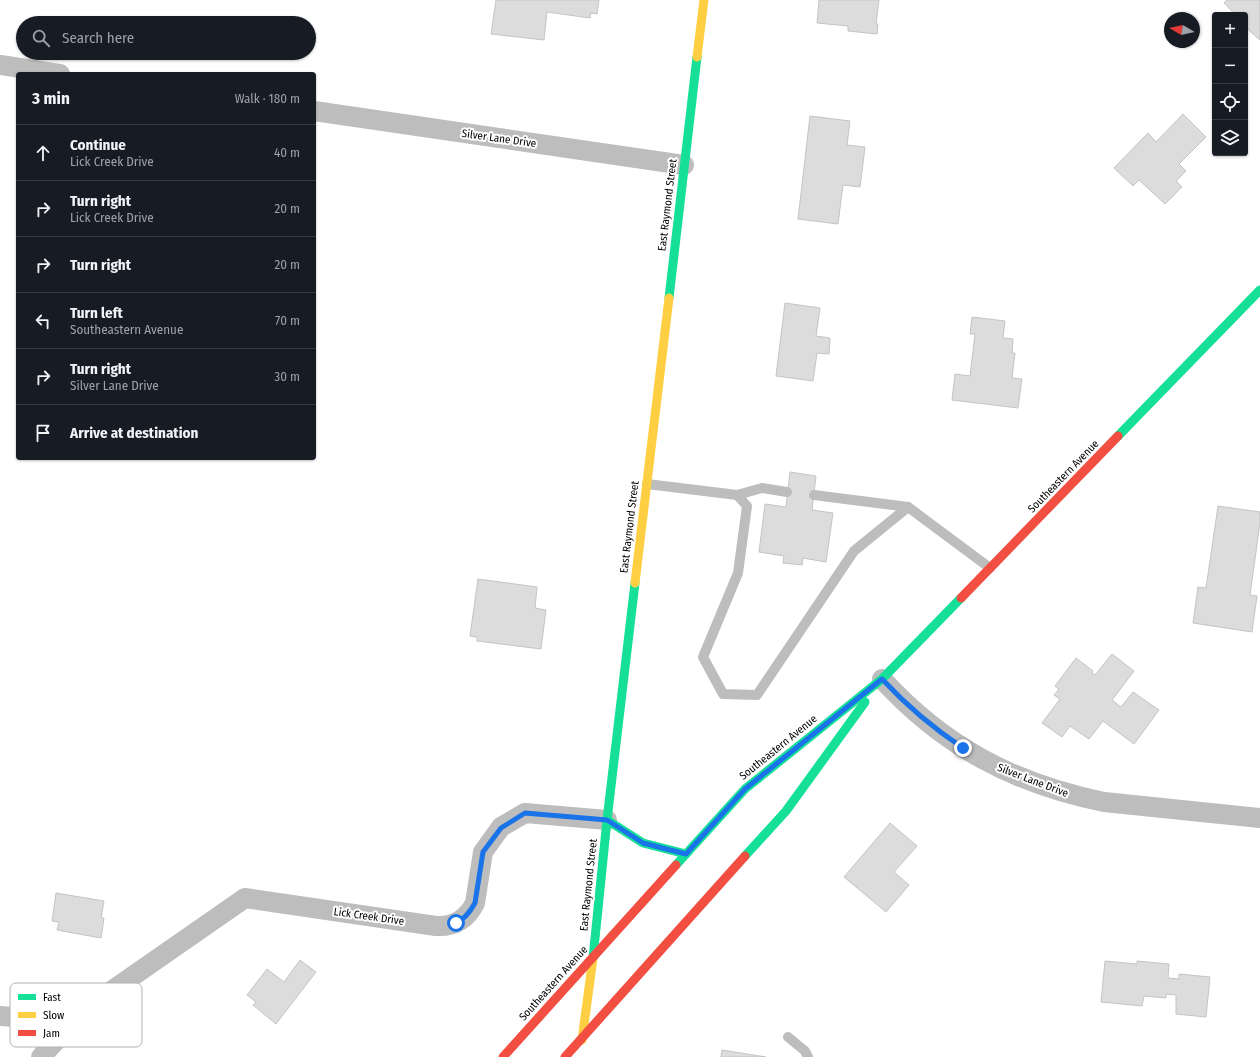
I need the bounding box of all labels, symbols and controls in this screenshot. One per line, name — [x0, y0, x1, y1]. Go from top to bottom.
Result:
north arrow — [1164, 12, 1200, 48]
map controls — [1212, 12, 1248, 156]
button: + — [1212, 12, 1248, 48]
search box — [16, 16, 316, 60]
icon: search — [30, 27, 52, 49]
text: Search here — [62, 29, 134, 47]
button: − — [1212, 48, 1248, 84]
button: locate — [1212, 84, 1248, 120]
text: 3 min — [32, 88, 70, 109]
text: Walk · 180 m — [235, 91, 300, 106]
button: layers — [1212, 120, 1248, 156]
street label: Silver Lane Drive — [461, 127, 537, 150]
text: Continue — [70, 136, 126, 154]
icon: ahead — [32, 142, 54, 164]
text: 40 m — [274, 145, 300, 160]
text: Lick Creek Drive — [70, 154, 154, 169]
street label: East Raymond Street — [655, 158, 680, 252]
text: Turn right — [70, 192, 131, 210]
icon: right — [32, 198, 54, 220]
text: 20 m — [274, 201, 300, 216]
text: Lick Creek Drive — [70, 210, 154, 225]
icon: right — [32, 254, 54, 276]
text: Turn right — [70, 256, 131, 274]
text: 20 m — [274, 257, 300, 272]
text: Turn left — [70, 304, 123, 322]
icon: left — [32, 310, 54, 332]
text: 70 m — [275, 313, 300, 328]
text: Southeastern Avenue — [70, 322, 183, 337]
text: Turn right — [70, 360, 131, 378]
icon: right — [32, 366, 54, 388]
text: 30 m — [274, 369, 300, 384]
text: Silver Lane Drive — [70, 378, 159, 393]
icon: arrive — [32, 422, 54, 444]
text: Arrive at destination — [70, 424, 198, 442]
street label: Southeastern Avenue — [1025, 437, 1101, 515]
street label: East Raymond Street — [617, 480, 642, 574]
street label: Southeastern Avenue — [737, 712, 820, 783]
route end — [954, 739, 972, 757]
street label: Silver Lane Drive — [995, 761, 1070, 800]
street label: East Raymond Street — [577, 838, 600, 932]
street label: Lick Creek Drive — [333, 905, 405, 928]
route start — [447, 914, 465, 932]
street label: Southeastern Avenue — [516, 943, 590, 1023]
legend — [10, 983, 142, 1047]
text: Fast — [43, 991, 61, 1004]
text: Slow — [43, 1009, 64, 1022]
text: Jam — [43, 1027, 60, 1040]

